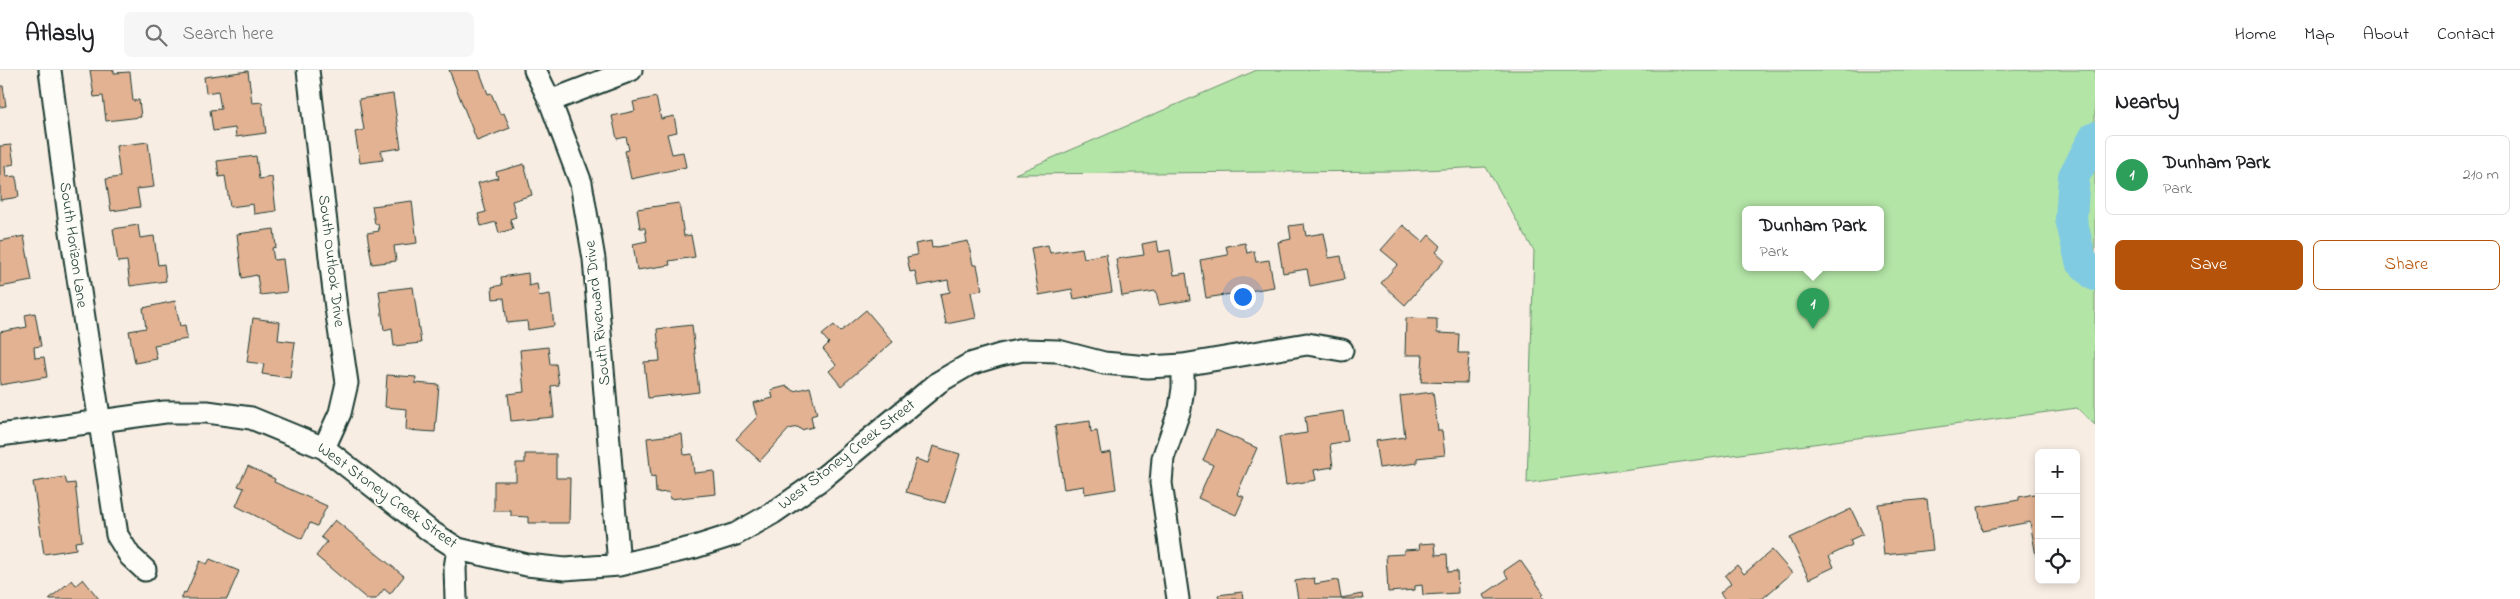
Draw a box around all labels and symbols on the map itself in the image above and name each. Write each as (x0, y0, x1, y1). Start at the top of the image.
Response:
street label: South Horizon Lane (52, 181, 94, 310)
street label: South Outlook Drive (311, 194, 351, 329)
street label: South Riverward Drive (578, 238, 618, 387)
your location (1230, 284, 1256, 310)
pin: 1 (1797, 288, 1829, 329)
street label: West Stoney Creek Street (773, 393, 921, 516)
street label: West Stoney Creek Street (312, 437, 463, 556)

